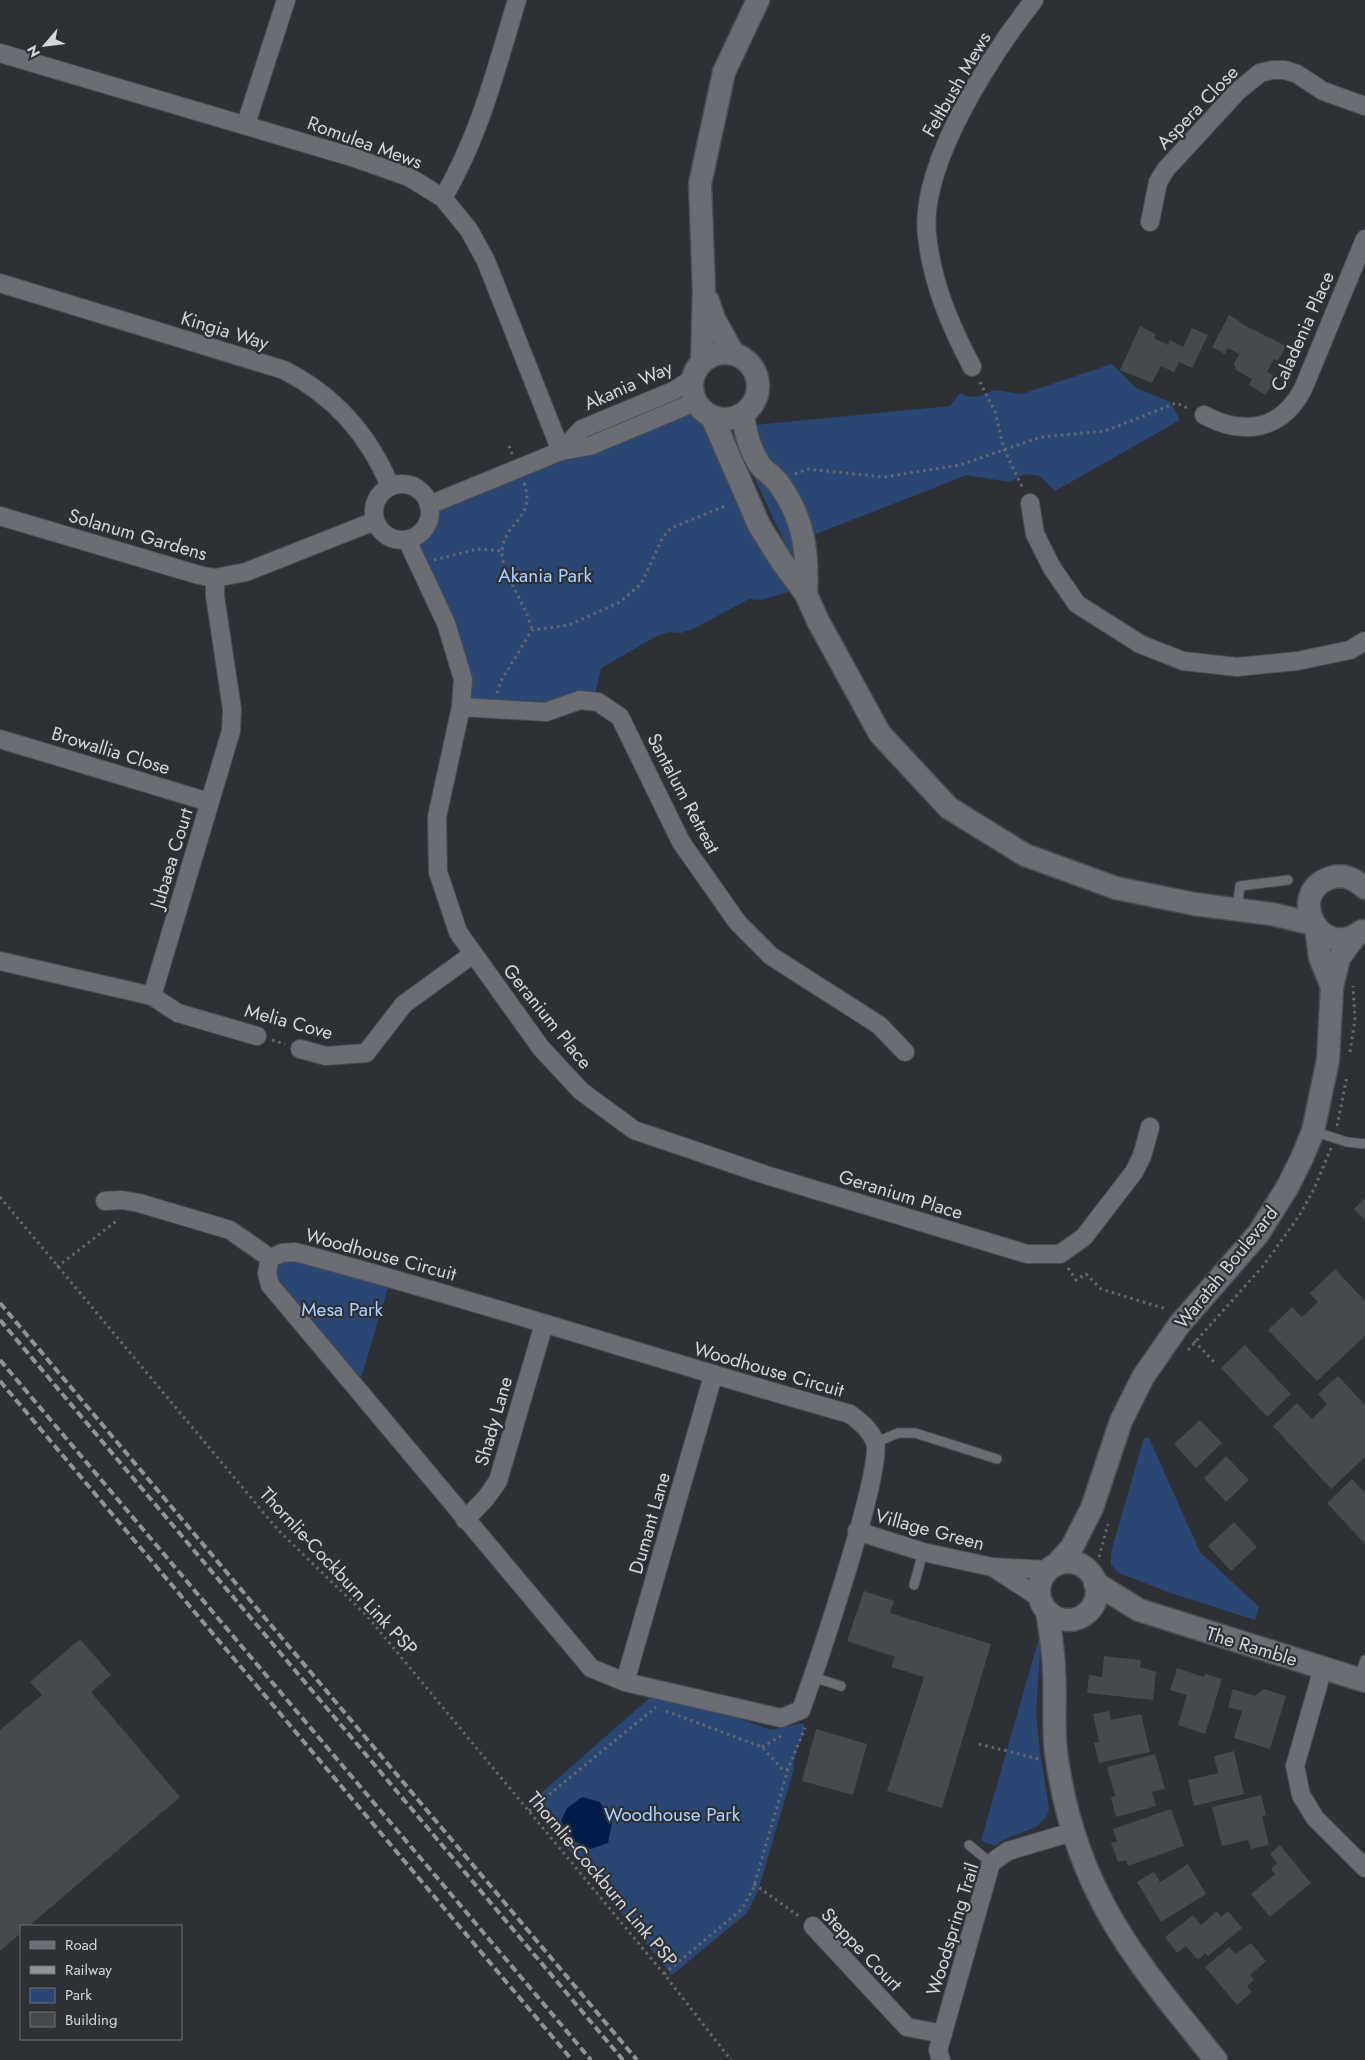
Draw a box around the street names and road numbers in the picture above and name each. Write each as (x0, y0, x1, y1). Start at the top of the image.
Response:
street label: Feltbush Mews (915, 26, 998, 142)
street label: Aspera Close (1150, 59, 1245, 155)
street label: Romulea Mews (304, 109, 426, 176)
street label: Caladenia Place (1264, 267, 1341, 396)
street label: Kingia Way (178, 304, 273, 357)
street label: Akania Way (580, 354, 677, 417)
street label: Solanum Gardens (65, 502, 211, 567)
street label: Browallia Close (48, 720, 174, 781)
street label: Santalum Retreat (640, 728, 727, 859)
street label: Jubaea Court (143, 804, 200, 914)
street label: Geranium Place (497, 958, 599, 1075)
street label: Melia Cove (242, 997, 336, 1046)
street label: Geranium Place (836, 1163, 966, 1226)
street label: Waratah Boulevard (1168, 1200, 1284, 1334)
street label: Woodhouse Circuit (302, 1221, 460, 1288)
street label: Woodhouse Circuit (691, 1335, 848, 1404)
street label: Shady Lane (468, 1373, 519, 1469)
street label: Dumant Lane (622, 1469, 677, 1577)
street label: Thornlie-Cockburn Link PSP (253, 1481, 424, 1661)
street label: Village Green (872, 1502, 988, 1557)
street label: The Ramble (1203, 1620, 1301, 1673)
street label: Thornlie-Cockburn Link PSP (521, 1786, 684, 1973)
street label: Woodspring Trail (919, 1859, 986, 1999)
street label: Steppe Court (815, 1902, 909, 1997)

